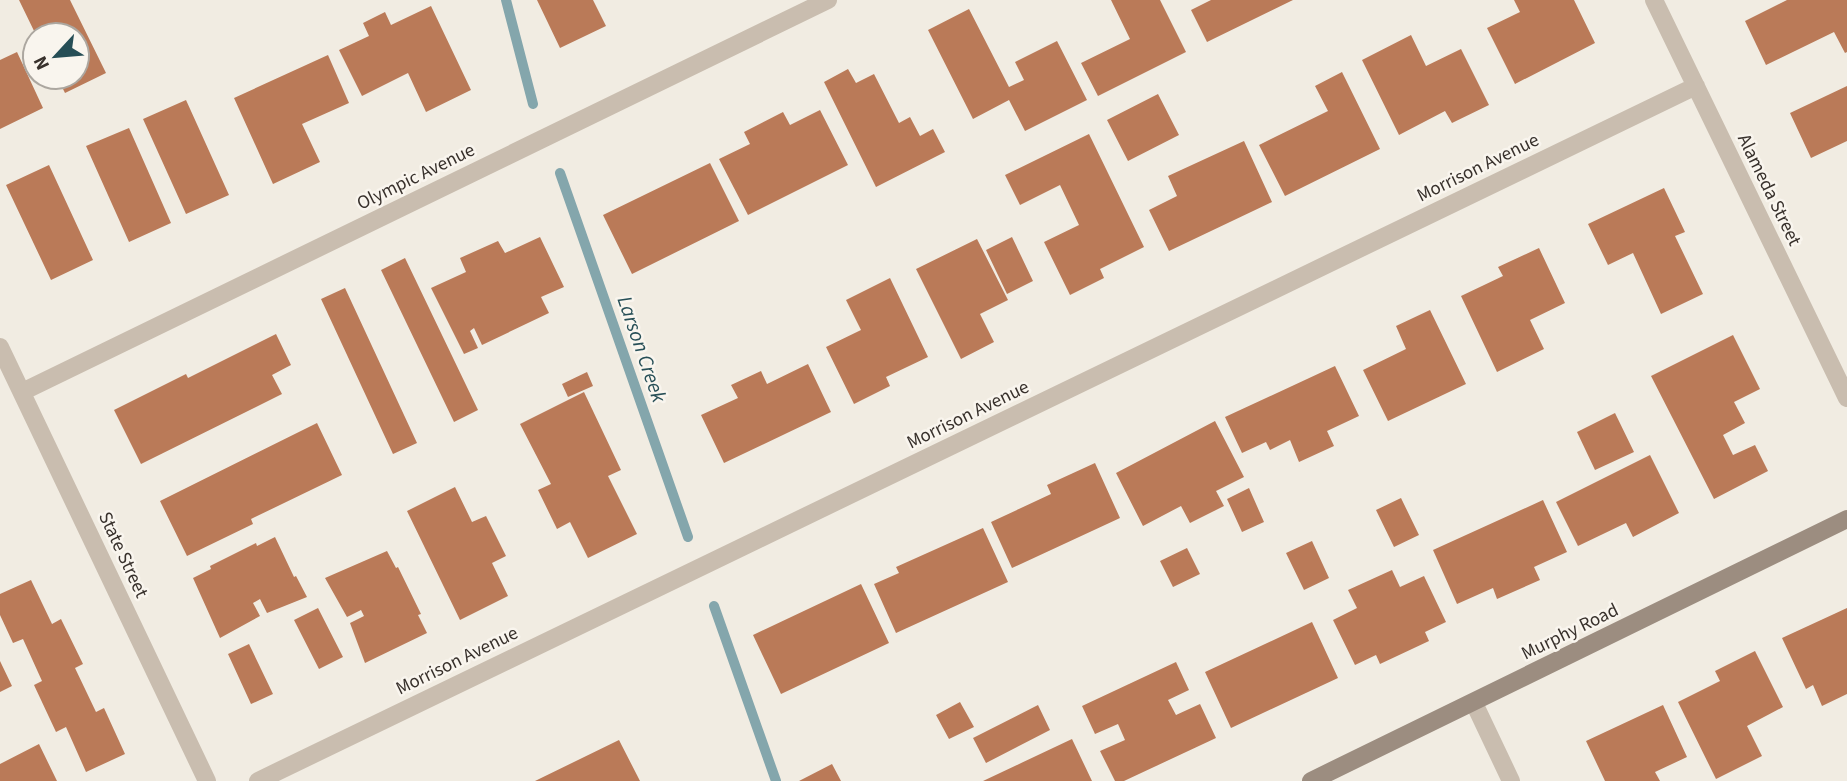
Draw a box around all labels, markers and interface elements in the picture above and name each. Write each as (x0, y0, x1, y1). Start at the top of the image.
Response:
north arrow (21, 21, 91, 91)
text: N (27, 51, 57, 74)
street label: Morrison Avenue (1412, 127, 1544, 209)
street label: Alameda Street (1730, 130, 1808, 251)
street label: Olympic Avenue (352, 137, 480, 217)
water label: Larson Creek (610, 292, 675, 407)
street label: Morrison Avenue (902, 374, 1034, 456)
street label: State Street (91, 508, 155, 603)
street label: Murphy Road (1517, 597, 1623, 667)
street label: Morrison Avenue (391, 620, 523, 702)

